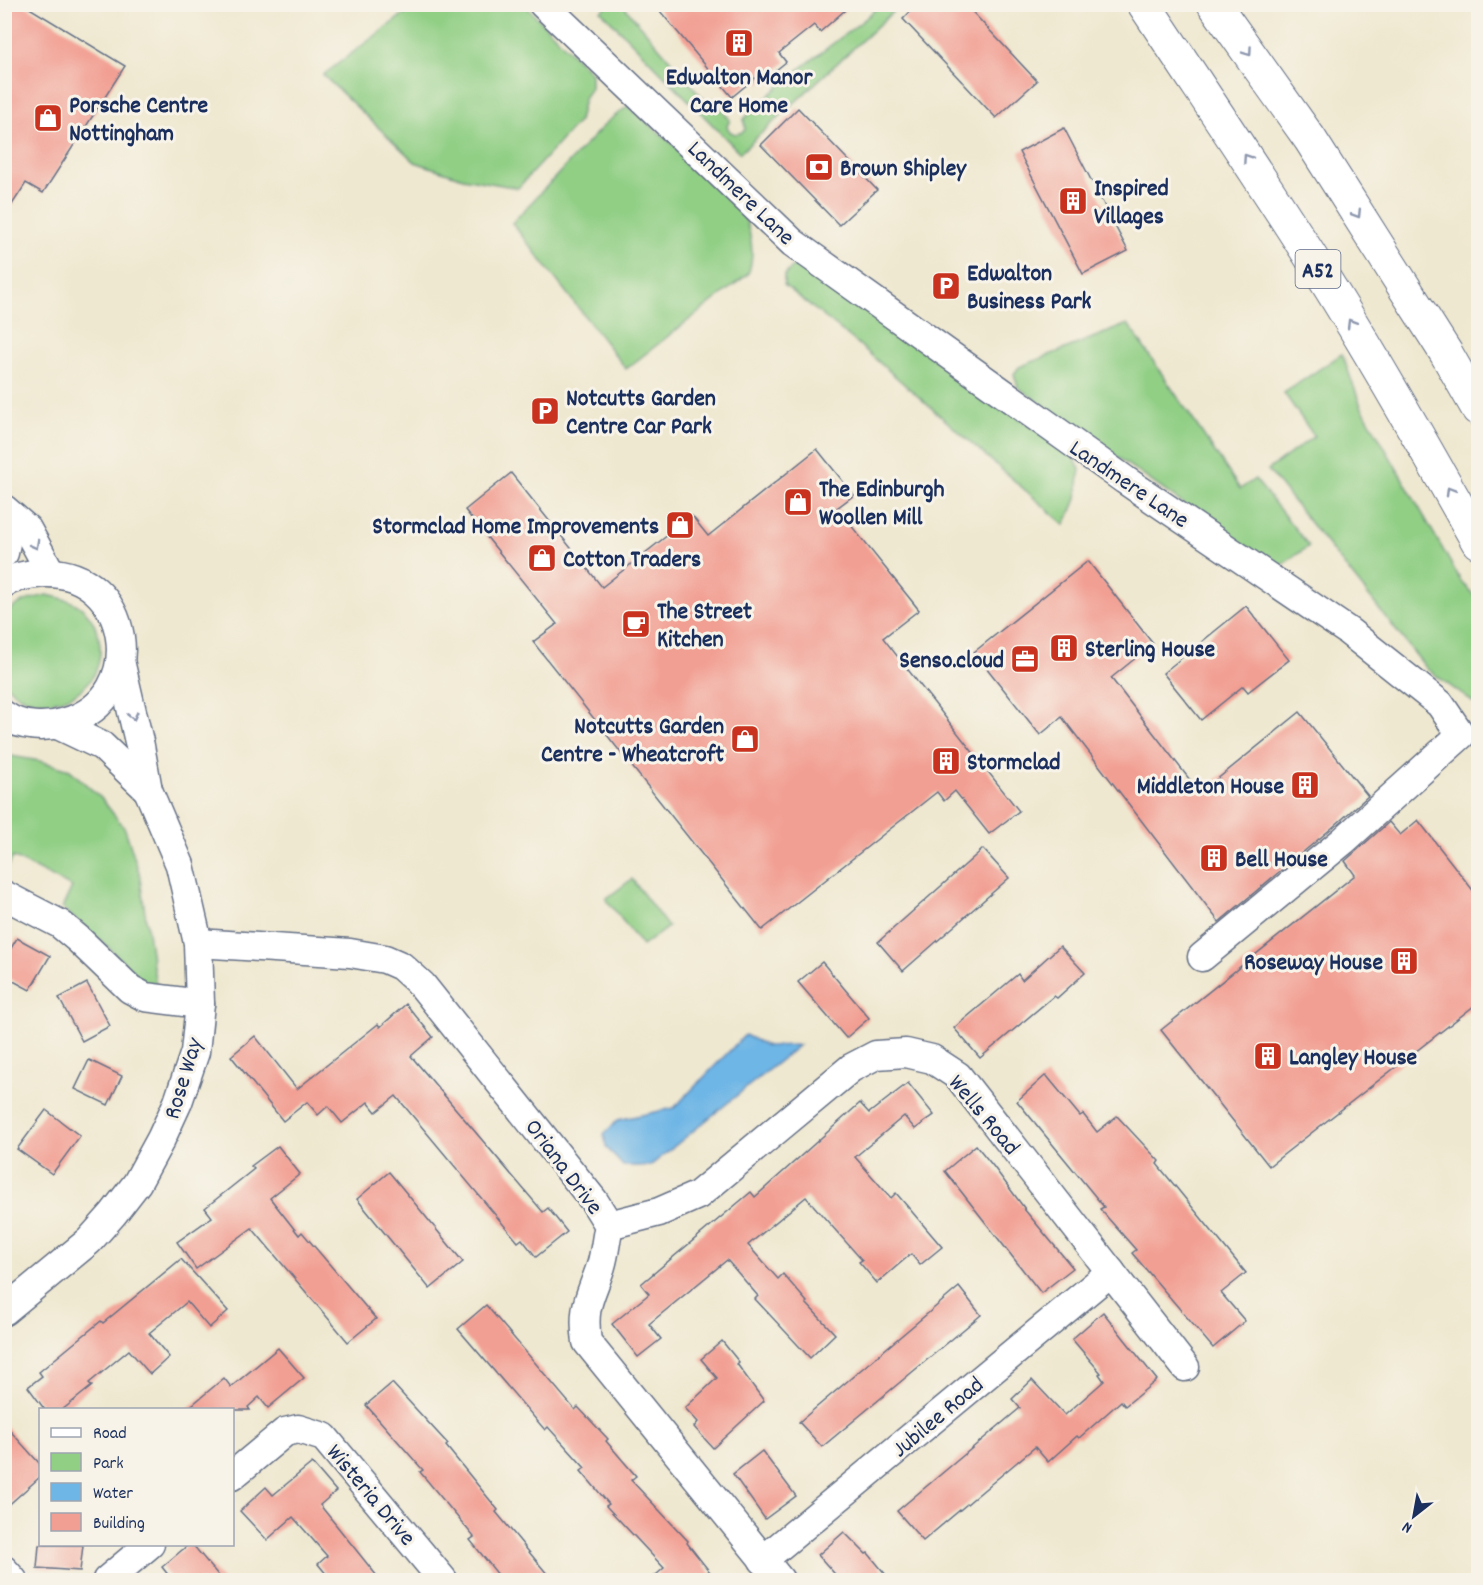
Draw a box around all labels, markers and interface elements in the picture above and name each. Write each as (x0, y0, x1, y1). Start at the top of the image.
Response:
building icon: Edwalton Manor Care Home (723, 27, 755, 59)
one-way arrow (1241, 46, 1252, 57)
place label: Edwalton Manor Care Home (666, 62, 813, 124)
place label: Porsche Centre Nottingham (69, 90, 209, 152)
shop icon: Porsche Centre Nottingham (32, 102, 64, 134)
street label: Landmere Lane (678, 134, 801, 254)
bank icon: Brown Shipley (803, 151, 835, 183)
place label: Brown Shipley (840, 153, 967, 187)
one-way arrow (1243, 154, 1254, 165)
place label: Inspired Villages (1094, 173, 1169, 235)
building icon: Inspired Villages (1057, 185, 1089, 217)
one-way arrow (1350, 207, 1361, 218)
road number: A52 (1296, 250, 1340, 288)
place label: Edwalton Business Park (967, 258, 1092, 320)
parking icon: Edwalton Business Park (930, 270, 962, 302)
one-way arrow (1347, 319, 1359, 329)
place label: Notcutts Garden Centre Car Park (566, 383, 716, 445)
parking icon: Notcutts Garden Centre Car Park (529, 395, 561, 427)
street label: Landmere Lane (1062, 433, 1195, 538)
place label: The Edinburgh Woollen Mill (819, 474, 944, 536)
shop icon: The Edinburgh Woollen Mill (782, 486, 814, 518)
one-way arrow (1445, 487, 1457, 497)
shop icon: Stormclad Home Improvements (664, 509, 696, 541)
place label: Stormclad Home Improvements (372, 511, 659, 545)
one-way arrow (28, 539, 40, 549)
shop icon: Cotton Traders (526, 542, 558, 574)
place label: Cotton Traders (563, 544, 701, 578)
place label: The Street Kitchen (657, 596, 752, 658)
cafe icon: The Street Kitchen (620, 608, 652, 640)
building icon: Sterling House (1048, 632, 1080, 664)
place label: Sterling House (1085, 634, 1216, 668)
office icon: Senso.cloud (1009, 643, 1041, 675)
place label: Senso.cloud (899, 645, 1004, 679)
one-way arrow (126, 711, 139, 721)
place label: Notcutts Garden Centre - Wheatcroft (541, 711, 724, 773)
shop icon: Notcutts Garden Centre - Wheatcroft (729, 723, 761, 755)
building icon: Stormclad (930, 745, 962, 777)
place label: Stormclad (967, 747, 1060, 781)
building icon: Middleton House (1289, 769, 1321, 801)
place label: Middleton House (1137, 771, 1284, 805)
building icon: Bell House (1198, 842, 1230, 874)
place label: Bell House (1235, 844, 1328, 878)
building icon: Roseway House (1388, 945, 1420, 977)
place label: Roseway House (1244, 947, 1383, 981)
street label: Rose Way (156, 1033, 214, 1124)
building icon: Langley House (1252, 1040, 1284, 1072)
place label: Langley House (1289, 1042, 1418, 1076)
street label: Wells Road (939, 1068, 1027, 1164)
street label: Oriana Drive (515, 1113, 610, 1223)
street label: Jubilee Road (885, 1370, 992, 1467)
legend (39, 1408, 234, 1546)
text: Road (93, 1422, 127, 1447)
street label: Wisteria Drive (317, 1438, 423, 1554)
text: Park (93, 1452, 124, 1477)
text: Water (93, 1482, 133, 1507)
north arrow (1384, 1486, 1444, 1546)
text: Building (93, 1512, 145, 1537)
text: N (1398, 1515, 1417, 1539)

